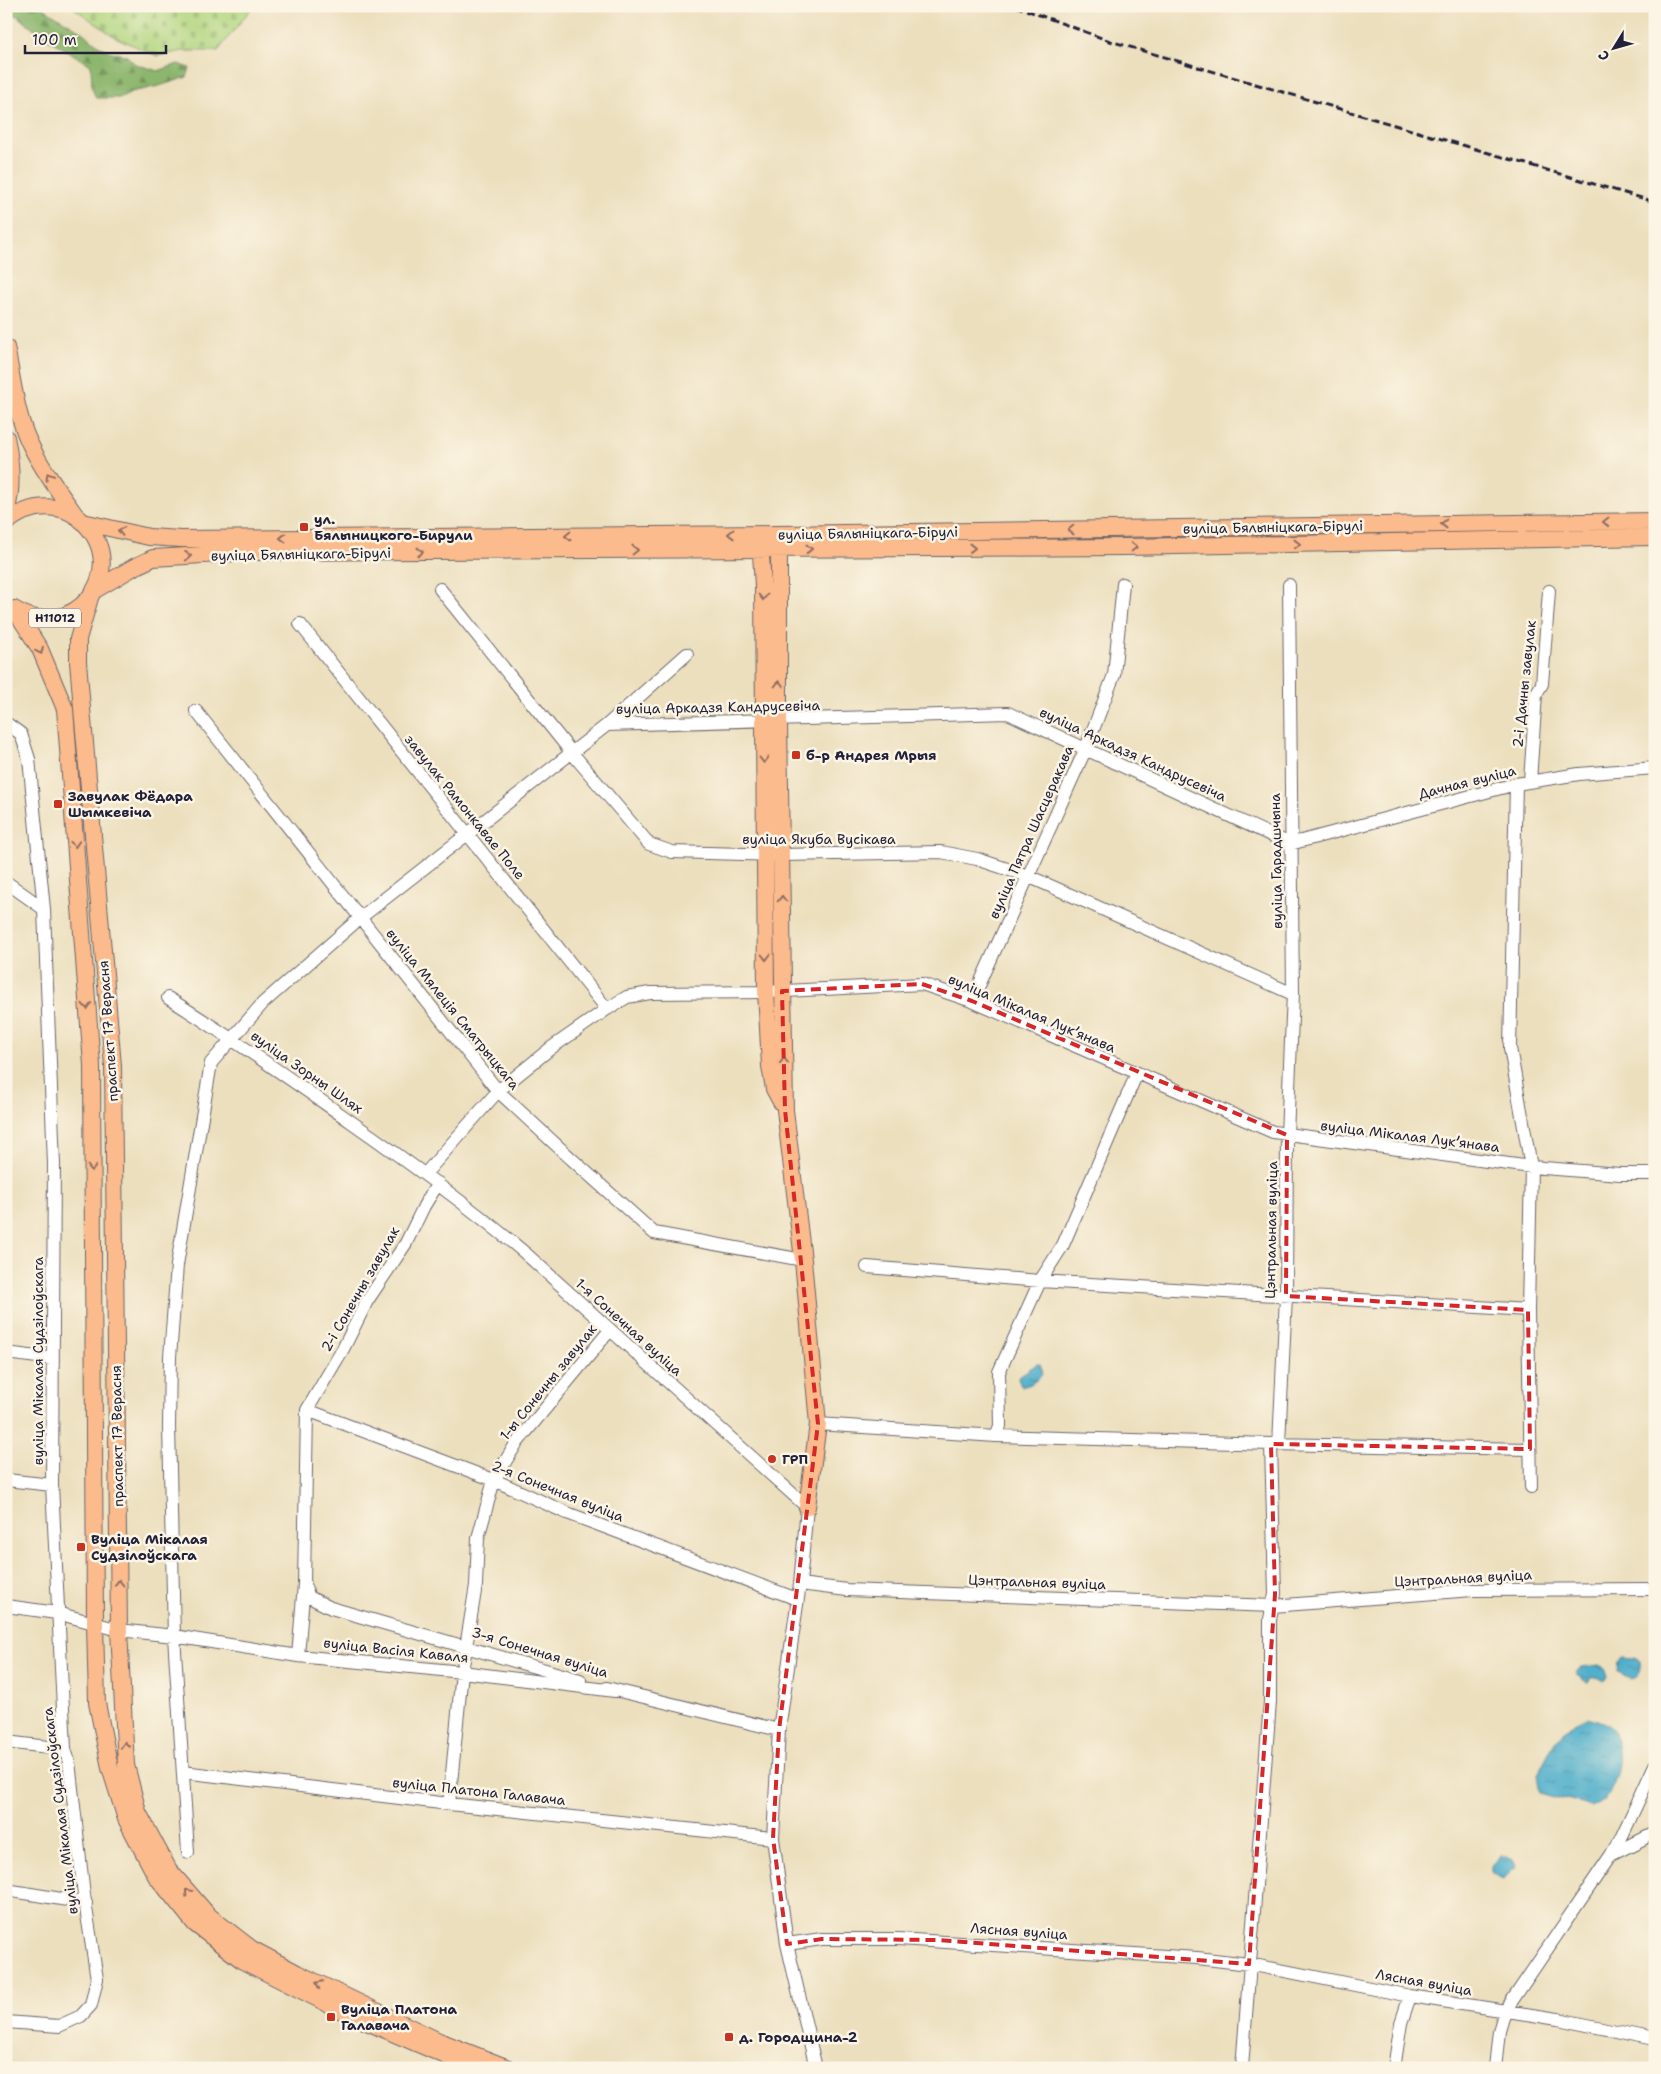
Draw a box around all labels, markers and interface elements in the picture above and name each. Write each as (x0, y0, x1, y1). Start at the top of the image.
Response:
scale bar (25, 22, 166, 54)
north arrow (1588, 22, 1638, 72)
text: 100 m (32, 30, 77, 50)
text: С (1594, 47, 1613, 65)
one-way arrow (45, 473, 55, 482)
place label: ул. Бялыницкого-Бирули (314, 510, 473, 544)
street label: вуліца Бялыніцкага-Бірулі (1183, 516, 1363, 538)
one-way arrow (1602, 516, 1610, 527)
one-way arrow (1439, 519, 1447, 529)
marker: ул. Бялыницкого-Бирули (298, 521, 310, 533)
street label: вуліца Бялыніцкага-Бірулі (778, 522, 958, 544)
one-way arrow (1067, 525, 1074, 535)
one-way arrow (117, 526, 126, 536)
one-way arrow (726, 529, 734, 539)
one-way arrow (564, 531, 572, 541)
one-way arrow (279, 533, 286, 543)
one-way arrow (1293, 538, 1301, 549)
one-way arrow (1131, 541, 1139, 552)
street label: вуліца Бялыніцкага-Бірулі (211, 543, 391, 565)
one-way arrow (968, 543, 976, 553)
one-way arrow (806, 544, 814, 554)
one-way arrow (632, 545, 639, 555)
one-way arrow (416, 547, 424, 557)
one-way arrow (184, 551, 192, 562)
one-way arrow (758, 594, 768, 602)
road number: Н11012 (29, 608, 81, 628)
street label: 2-і Дачны завулак (1508, 619, 1540, 749)
one-way arrow (34, 646, 44, 655)
one-way arrow (774, 680, 784, 688)
street label: вуліца Аркадзя Кандрусевіча (616, 696, 820, 718)
street label: вуліца Аркадзя Кандрусевіча (1037, 703, 1230, 805)
street label: завулак Рамонкавае Поле (401, 731, 529, 883)
street label: вуліца Пятра Шасцеракава (985, 742, 1078, 922)
place label: б-р Андрея Мрыя (806, 746, 936, 764)
marker: б-р Андрея Мрыя (790, 749, 802, 761)
one-way arrow (759, 756, 769, 764)
street label: Дачная вуліца (1416, 761, 1518, 803)
place label: Завулак Фёдара Шымкевіча (68, 787, 193, 821)
street label: вуліца Гарадшчына (1266, 793, 1286, 929)
marker: Завулак Фёдара Шымкевіча (52, 798, 64, 810)
street label: вуліца Якуба Вусікава (742, 830, 896, 848)
one-way arrow (69, 840, 80, 848)
one-way arrow (777, 895, 787, 902)
street label: вуліца Мялеція Сматрыцкага (382, 925, 524, 1093)
one-way arrow (761, 954, 771, 962)
street label: праспект 17 Верасня (94, 960, 122, 1102)
street label: вуліца Мікалая Лукʼянава (946, 970, 1119, 1057)
one-way arrow (82, 1002, 93, 1010)
street label: вуліца Зорны Шлях (247, 1026, 367, 1118)
one-way arrow (778, 1057, 789, 1065)
street label: вуліца Мікалая Лукʼянава (1319, 1116, 1501, 1156)
street label: Цэнтральная вуліца (1261, 1161, 1281, 1299)
one-way arrow (87, 1164, 98, 1172)
street label: 2-і Сонечны завулак (317, 1223, 403, 1355)
street label: вуліца Мікалая Судзілоўскага (29, 1257, 47, 1465)
street label: 1-я Сонечная вуліца (572, 1274, 686, 1380)
street label: 1-ы Сонечны завулак (496, 1320, 601, 1444)
street label: праспект 17 Верасня (107, 1365, 127, 1507)
place label: ГРП (782, 1450, 808, 1468)
marker: ГРП (766, 1453, 778, 1465)
street label: 2-я Сонечная вуліца (489, 1456, 627, 1526)
place label: Вуліца Мікалая Судзілоўскага (91, 1530, 208, 1564)
marker: Вуліца Мікалая Судзілоўскага (75, 1541, 87, 1553)
street label: Цэнтральная вуліца (1394, 1565, 1533, 1591)
street label: Цэнтральная вуліца (968, 1571, 1107, 1593)
one-way arrow (114, 1579, 124, 1586)
street label: 3-я Сонечная вуліца (470, 1623, 611, 1681)
street label: вуліца Васіля Каваля (323, 1633, 469, 1667)
street label: вуліца Мікалая Судзілоўскага (38, 1706, 82, 1915)
one-way arrow (120, 1741, 130, 1749)
street label: вуліца Платона Галавача (392, 1773, 567, 1809)
one-way arrow (185, 1888, 194, 1897)
street label: Лясная вуліца (970, 1919, 1069, 1943)
street label: Лясная вуліца (1374, 1965, 1474, 1999)
one-way arrow (316, 1980, 325, 1990)
place label: Вуліца Платона Галавача (341, 2000, 458, 2034)
marker: Вуліца Платона Галавача (325, 2011, 337, 2023)
place label: д. Городщина-2 (739, 2028, 858, 2046)
marker: д. Городщина-2 (723, 2031, 735, 2043)

